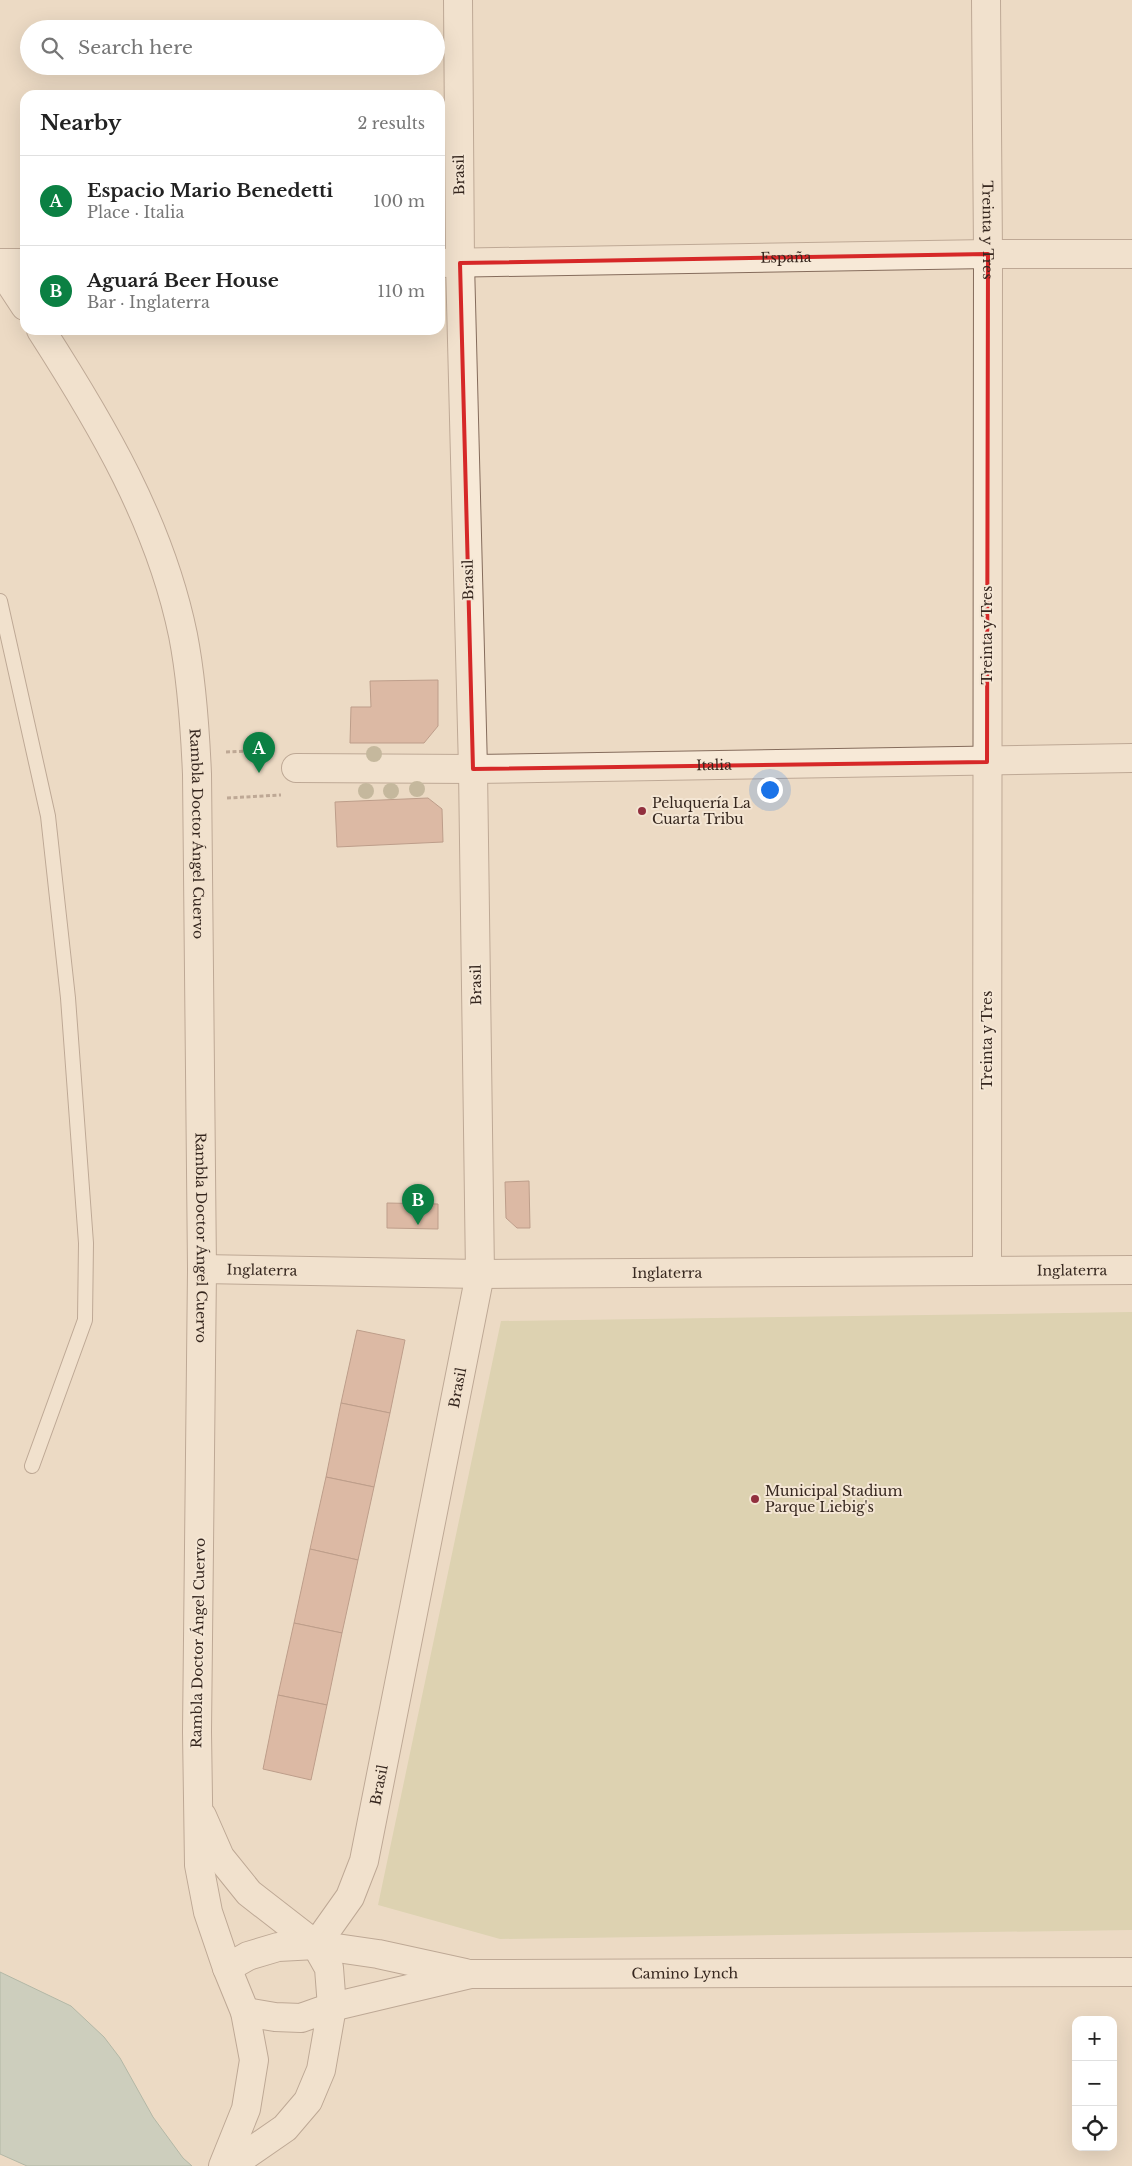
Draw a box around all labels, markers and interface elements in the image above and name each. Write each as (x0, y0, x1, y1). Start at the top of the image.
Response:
search box (20, 20, 445, 75)
icon: search (38, 34, 66, 62)
text: Search here (78, 36, 193, 59)
text: Nearby (40, 110, 121, 136)
text: 2 results (357, 113, 425, 133)
street label: Brasil (450, 154, 468, 196)
text: Espacio Mario Benedetti (87, 179, 333, 202)
street label: Treinta y Tres (978, 180, 997, 280)
text: A (50, 191, 62, 211)
text: 100 m (373, 191, 425, 211)
text: Place · Italia (87, 202, 184, 222)
street label: España (760, 248, 812, 267)
text: Aguará Beer House (87, 269, 279, 292)
text: B (50, 281, 62, 301)
text: 110 m (378, 281, 425, 301)
text: Bar · Inglaterra (87, 292, 210, 312)
street label: Brasil (459, 559, 477, 601)
street label: Treinta y Tres (978, 586, 996, 684)
street label: Rambla Doctor Ángel Cuervo (186, 728, 208, 939)
pin: A (243, 732, 275, 773)
street label: Italia (696, 756, 732, 774)
your location (757, 777, 783, 803)
place label: Peluquería La Cuarta Tribu (652, 794, 751, 828)
marker: Peluquería La Cuarta Tribu (636, 805, 648, 817)
street label: Brasil (467, 964, 485, 1006)
street label: Treinta y Tres (978, 991, 996, 1089)
street label: Rambla Doctor Ángel Cuervo (192, 1132, 211, 1343)
pin: B (402, 1184, 434, 1225)
street label: Inglaterra (227, 1260, 298, 1280)
street label: Inglaterra (1037, 1261, 1108, 1280)
street label: Inglaterra (632, 1264, 703, 1282)
street label: Brasil (445, 1365, 470, 1409)
place label: Municipal Stadium Parque Liebig's (765, 1482, 903, 1516)
marker: Municipal Stadium Parque Liebig's (749, 1493, 761, 1505)
street label: Rambla Doctor Ángel Cuervo (187, 1538, 209, 1748)
street label: Brasil (366, 1763, 392, 1807)
street label: Camino Lynch (632, 1964, 738, 1983)
map controls (1072, 2016, 1117, 2151)
button: + (1072, 2016, 1117, 2061)
button: − (1072, 2061, 1117, 2106)
button: locate (1072, 2106, 1117, 2151)

